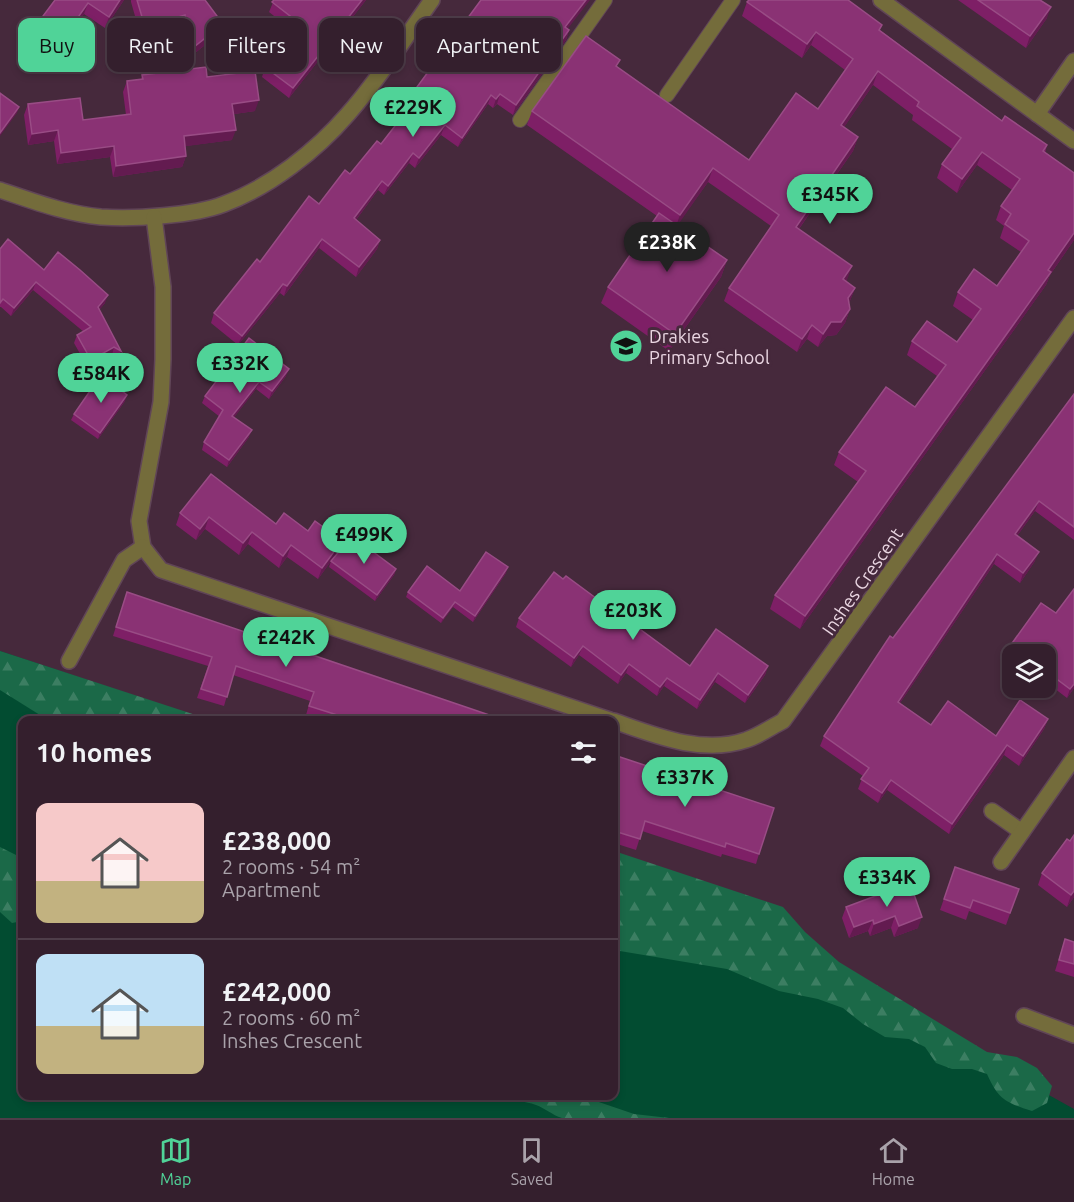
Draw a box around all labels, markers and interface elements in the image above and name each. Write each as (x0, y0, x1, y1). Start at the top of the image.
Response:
chip: Buy (18, 18, 95, 72)
chip: Rent (107, 18, 194, 72)
chip: Filters (206, 18, 307, 72)
chip: New (319, 18, 404, 72)
chip: Apartment (416, 18, 561, 72)
pin: £229K (371, 87, 455, 138)
text: £229K (384, 95, 442, 118)
pin: £345K (788, 174, 872, 225)
text: £345K (801, 182, 859, 205)
pin: £238K (625, 222, 709, 273)
text: £238K (638, 230, 696, 253)
place label: Drakies Primary School (649, 326, 770, 367)
school or university icon: Drakies Primary School (608, 328, 644, 364)
pin: £332K (198, 343, 282, 394)
text: £332K (211, 351, 269, 374)
pin: £584K (59, 353, 143, 404)
text: £584K (72, 361, 130, 384)
pin: £499K (322, 514, 406, 565)
text: £499K (335, 522, 393, 545)
street label: Inshes Crescent (818, 524, 906, 638)
pin: £203K (591, 590, 675, 641)
text: £203K (604, 598, 662, 621)
pin: £242K (244, 617, 328, 668)
text: £242K (257, 625, 315, 648)
map controls (1002, 644, 1056, 698)
button: layers (1002, 644, 1056, 698)
icon: filters (567, 736, 600, 769)
text: 10 homes (36, 738, 152, 767)
pin: £337K (643, 757, 727, 808)
text: £337K (656, 765, 714, 788)
text: £238,000 (222, 826, 331, 855)
icon: home (84, 827, 156, 899)
text: 2 rooms · 54 m² (222, 855, 360, 878)
pin: £334K (845, 857, 929, 908)
text: £334K (858, 865, 916, 888)
text: Apartment (222, 878, 320, 901)
text: £242,000 (222, 977, 331, 1006)
icon: home (84, 978, 156, 1050)
text: 2 rooms · 60 m² (222, 1006, 360, 1029)
text: Inshes Crescent (222, 1029, 362, 1052)
tab: Map (159, 1134, 192, 1188)
tab: Saved (511, 1134, 553, 1188)
tab: Home (872, 1134, 915, 1188)

